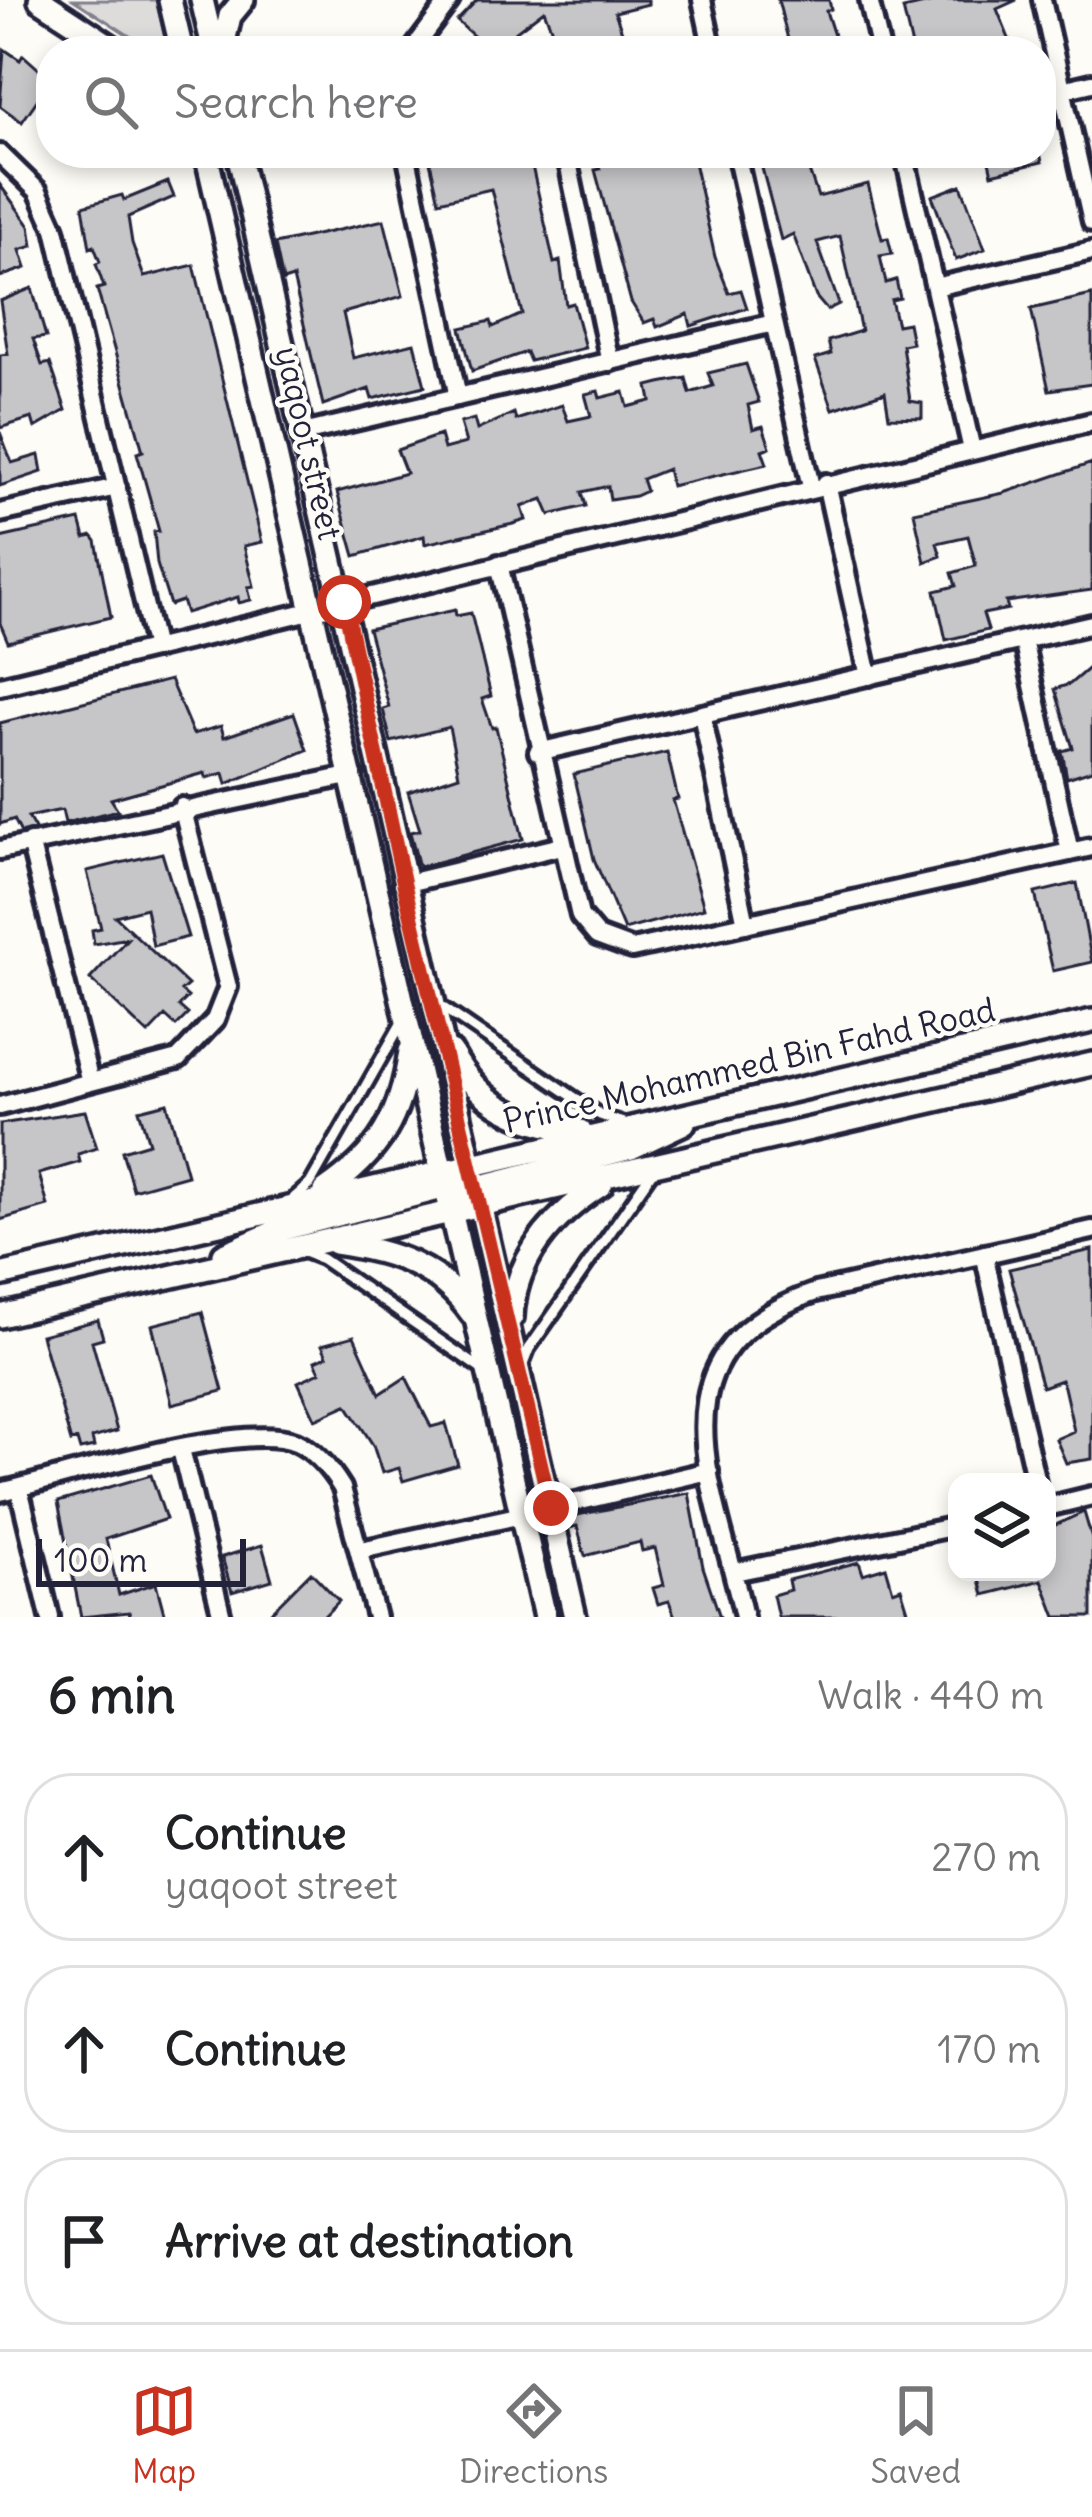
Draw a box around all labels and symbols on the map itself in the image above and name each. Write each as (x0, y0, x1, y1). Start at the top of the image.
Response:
street label: yaqoot street (266, 342, 352, 544)
route start (317, 575, 371, 629)
street label: Prince Mohammed Bin Fahd Road (499, 988, 999, 1142)
route end (524, 1481, 578, 1535)
scale bar (36, 1533, 246, 1586)

